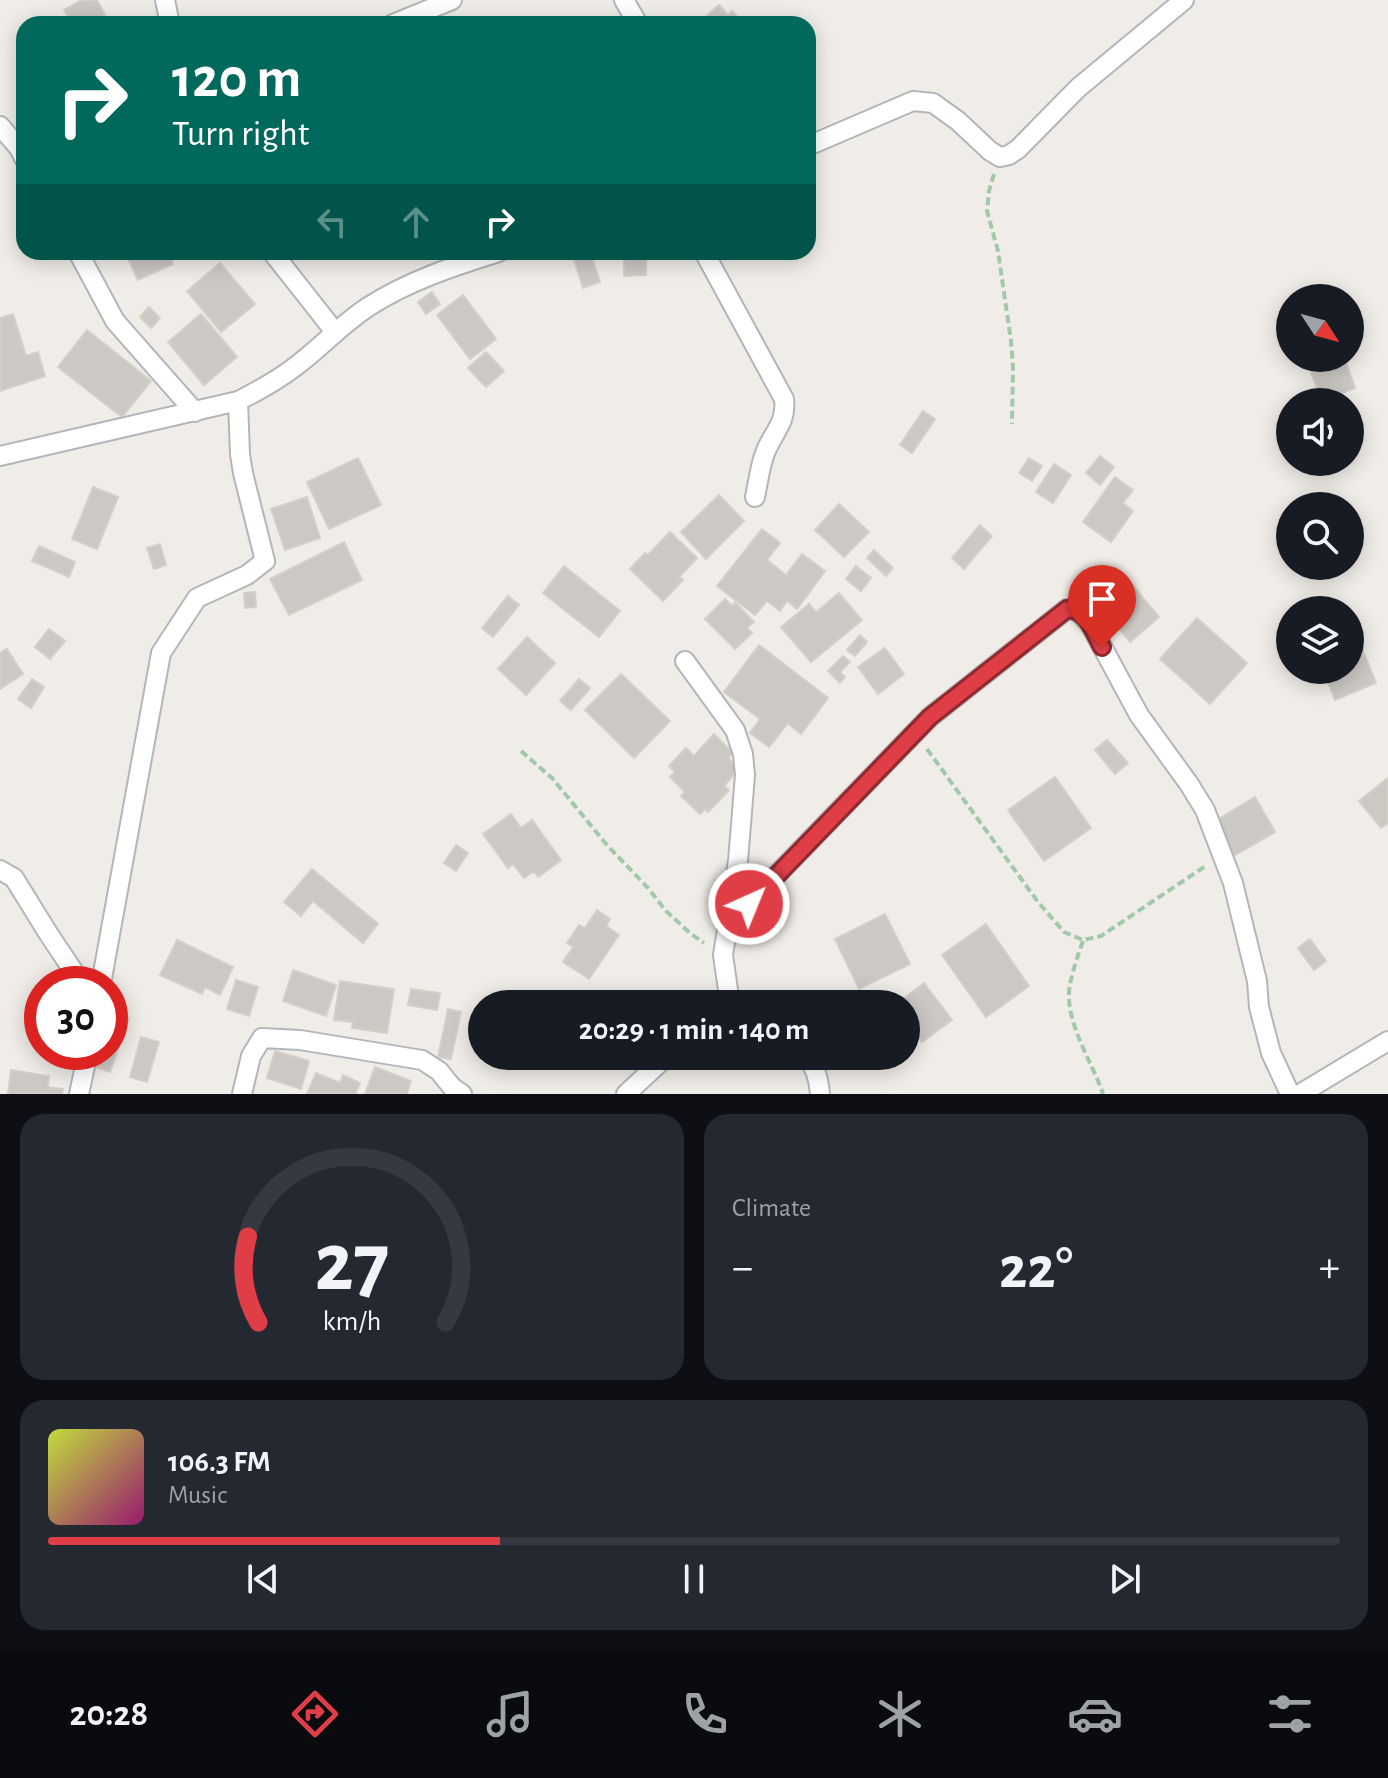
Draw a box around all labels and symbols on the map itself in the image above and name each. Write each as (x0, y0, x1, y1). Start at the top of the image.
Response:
north arrow (1276, 284, 1364, 372)
pin (1068, 565, 1136, 647)
position arrow (707, 862, 791, 946)
speed limit sign: 30 (24, 966, 128, 1070)

